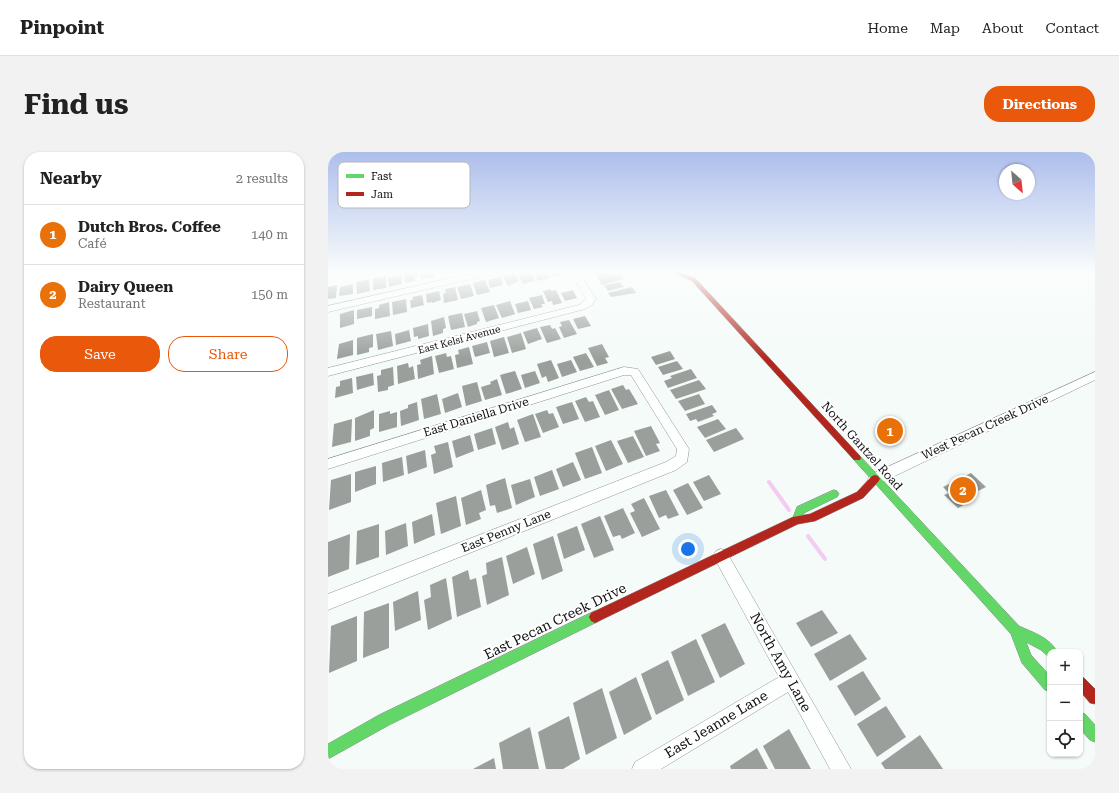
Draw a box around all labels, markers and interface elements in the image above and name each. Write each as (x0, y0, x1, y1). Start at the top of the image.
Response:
text: Pinpoint (20, 16, 104, 39)
text: Home (867, 20, 908, 36)
text: Map (930, 20, 960, 36)
text: About (982, 20, 1024, 36)
text: Contact (1046, 20, 1099, 36)
button: Directions (984, 86, 1095, 122)
text: Find us (24, 88, 128, 121)
legend (338, 162, 470, 208)
north arrow (999, 164, 1035, 200)
text: Nearby (40, 168, 102, 188)
text: Fast (371, 170, 392, 183)
text: 2 results (236, 171, 288, 186)
text: Jam (371, 188, 393, 201)
text: Dutch Bros. Coffee (78, 218, 221, 236)
text: 1 (49, 227, 57, 242)
text: 140 m (251, 227, 288, 242)
text: Café (78, 236, 107, 251)
text: Dairy Queen (78, 278, 173, 296)
text: 2 (49, 287, 57, 302)
text: 150 m (251, 287, 288, 302)
text: Restaurant (78, 296, 146, 311)
street label: East Kelsi Avenue (417, 323, 502, 356)
button: Save (40, 336, 160, 372)
button: Share (168, 336, 288, 372)
street label: West Pecan Creek Drive (919, 391, 1051, 463)
street label: East Daniella Drive (422, 394, 531, 440)
street label: North Gantzel Road (819, 399, 906, 493)
pin: 1 (877, 416, 903, 446)
pin: 2 (950, 475, 976, 505)
street label: East Penny Lane (459, 506, 553, 555)
your location (678, 539, 698, 559)
street label: East Pecan Creek Drive (481, 579, 629, 662)
street label: North Amy Lane (747, 610, 815, 715)
map controls (1047, 649, 1083, 757)
button: + (1047, 649, 1083, 685)
button: − (1047, 685, 1083, 721)
street label: East Jeanne Lane (662, 687, 771, 761)
button: locate (1047, 721, 1083, 757)

